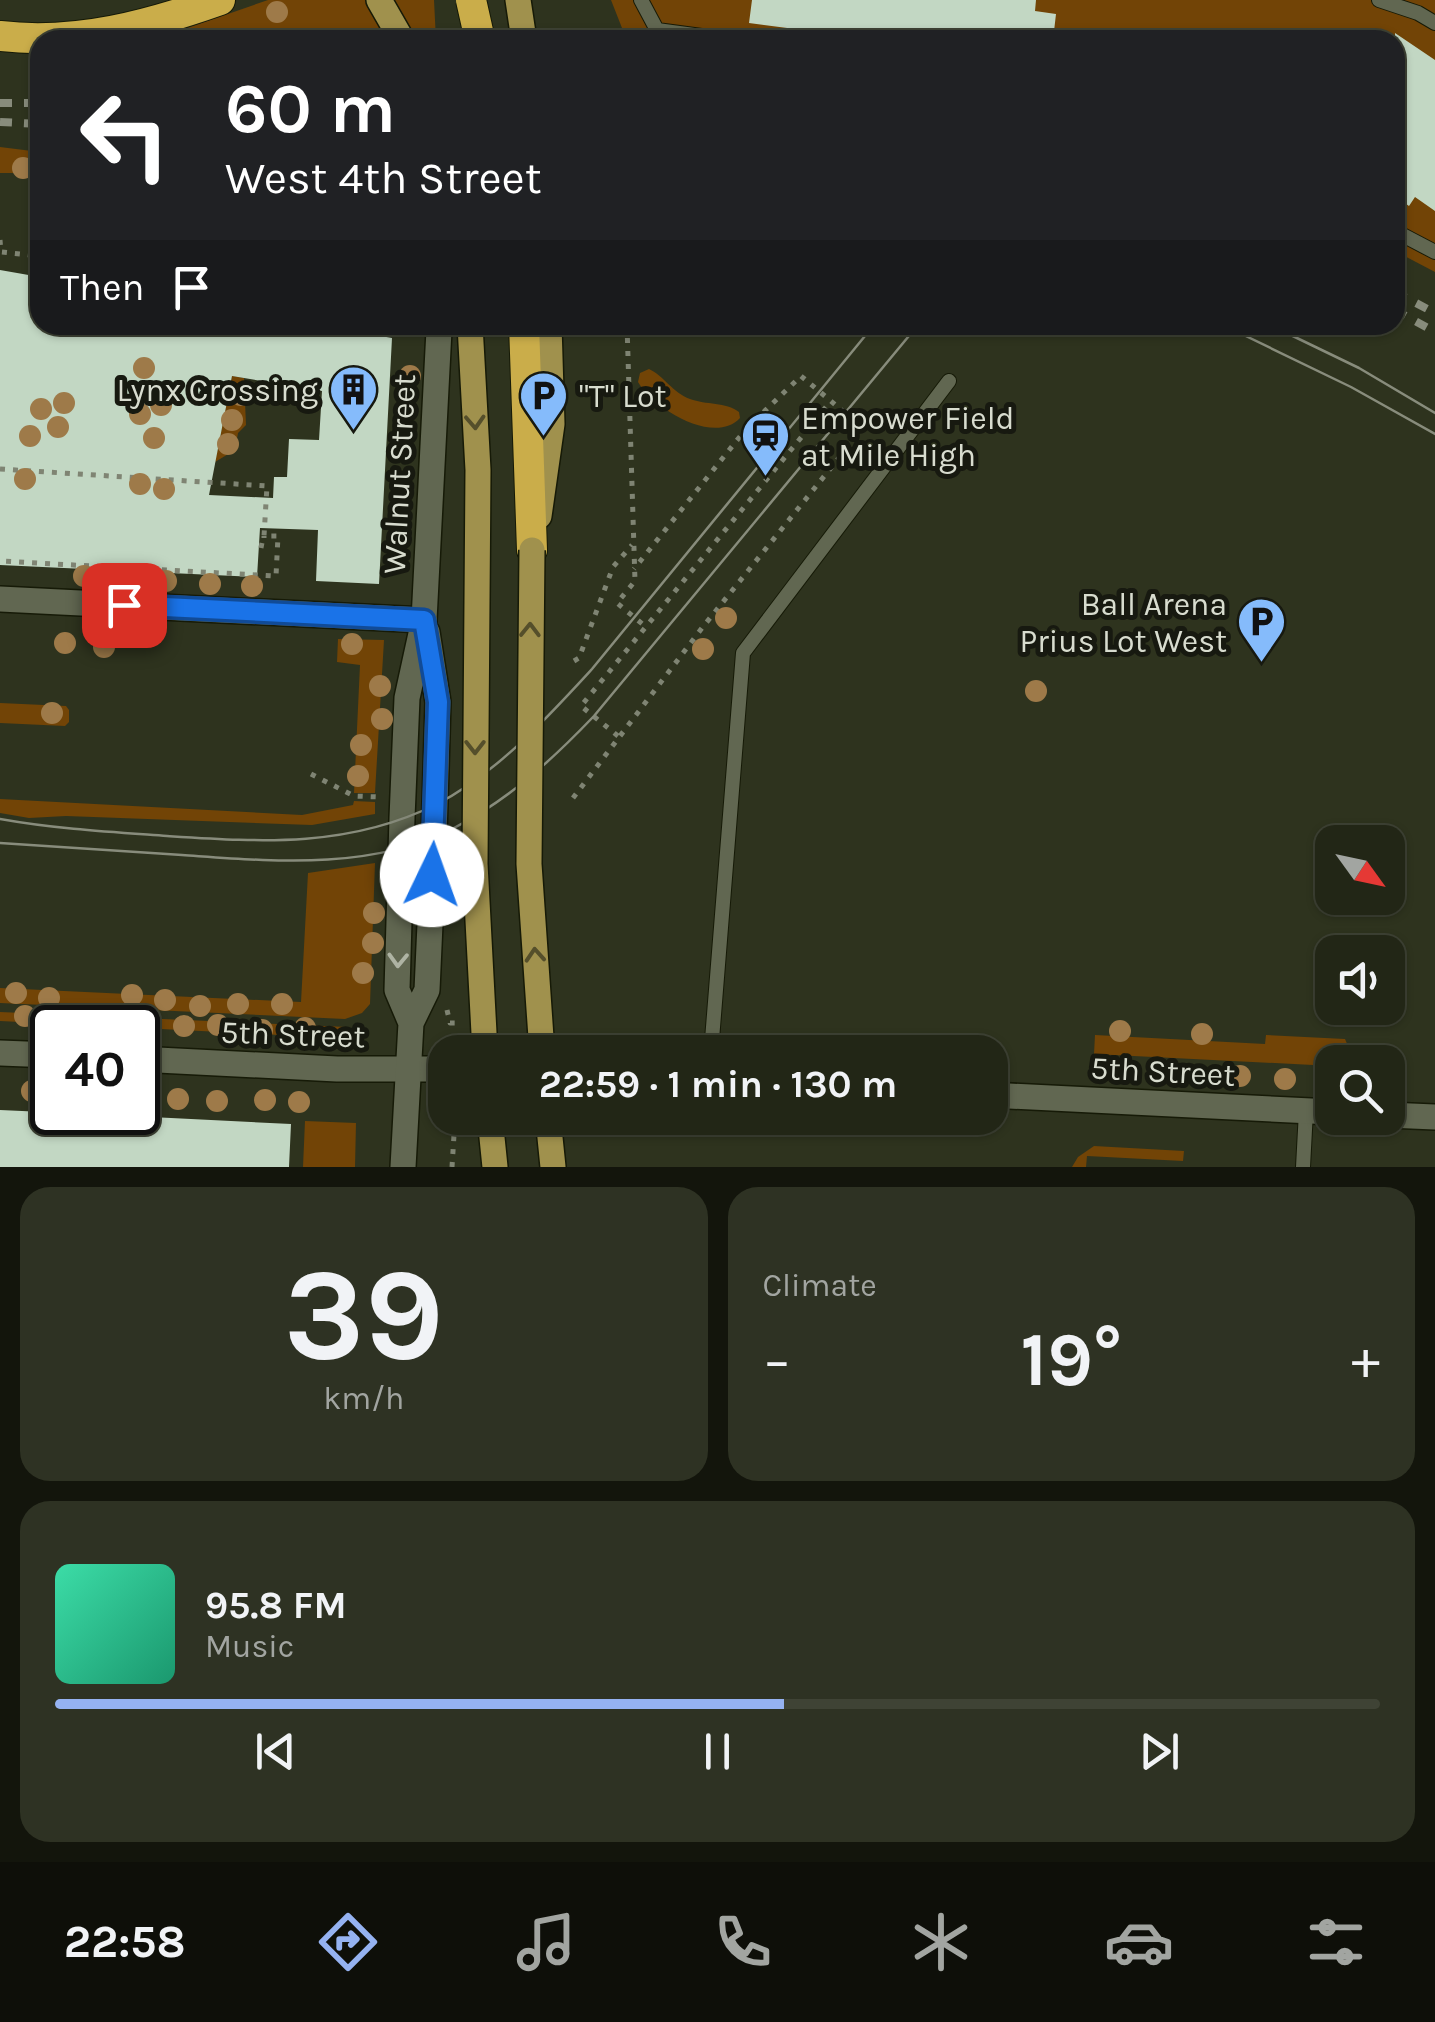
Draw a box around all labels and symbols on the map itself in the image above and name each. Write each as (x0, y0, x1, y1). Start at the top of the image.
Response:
building icon: Lynx Crossing (327, 364, 379, 432)
parking icon: "T" Lot (518, 370, 570, 438)
place label: Lynx Crossing (117, 372, 318, 409)
street label: Walnut Street (376, 373, 423, 575)
place label: "T" Lot (579, 378, 667, 415)
place label: Empower Field at Mile High (801, 400, 1015, 474)
station icon: Empower Field at Mile High (740, 410, 792, 478)
one-way arrow (464, 415, 485, 431)
pin (82, 563, 167, 648)
place label: Ball Arena Prius Lot West (1019, 586, 1227, 660)
parking icon: Ball Arena Prius Lot West (1236, 596, 1288, 664)
one-way arrow (520, 622, 541, 638)
one-way arrow (464, 740, 486, 756)
position arrow (380, 823, 484, 927)
north arrow (1315, 825, 1405, 915)
one-way arrow (524, 947, 546, 963)
one-way arrow (387, 953, 408, 969)
speed limit sign: 40 (30, 1005, 160, 1135)
street label: 5th Street (220, 1013, 366, 1056)
street label: 5th Street (1090, 1049, 1236, 1094)

